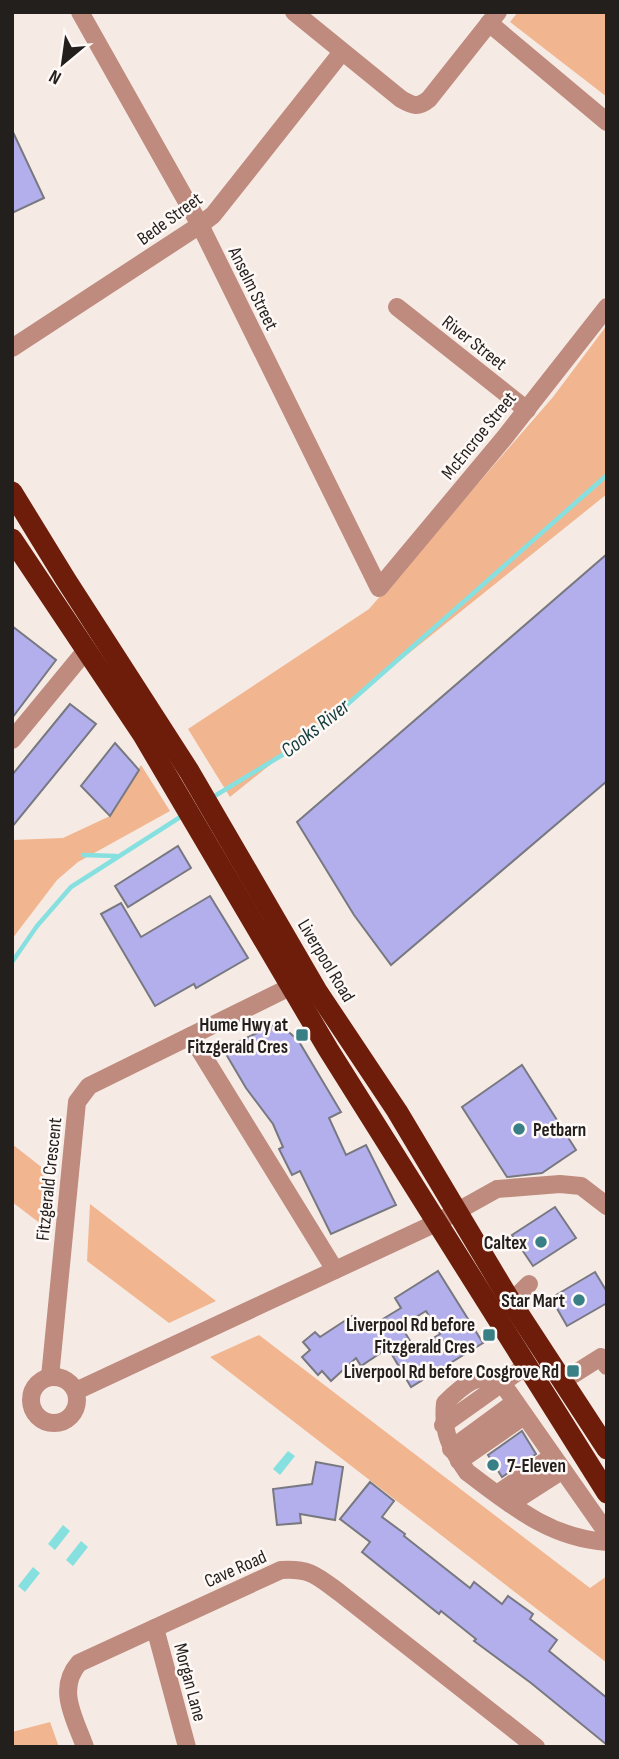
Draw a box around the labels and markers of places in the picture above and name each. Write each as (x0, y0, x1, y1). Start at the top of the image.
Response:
place label: Hume Hwy at Fitzgerald Cres (187, 1014, 288, 1059)
marker: Hume Hwy at Fitzgerald Cres (294, 1027, 310, 1043)
place label: Petbarn (533, 1119, 586, 1142)
marker: Petbarn (511, 1121, 527, 1137)
place label: Caltex (484, 1232, 527, 1255)
marker: Caltex (533, 1234, 549, 1250)
place label: Star Mart (501, 1290, 565, 1313)
marker: Star Mart (571, 1292, 587, 1308)
place label: Liverpool Rd before Fitzgerald Cres (346, 1314, 475, 1359)
marker: Liverpool Rd before Fitzgerald Cres (481, 1327, 497, 1343)
place label: Liverpool Rd before Cosgrove Rd (344, 1361, 559, 1384)
marker: Liverpool Rd before Cosgrove Rd (565, 1363, 581, 1379)
place label: 7-Eleven (507, 1455, 566, 1478)
marker: 7-Eleven (485, 1457, 501, 1473)

